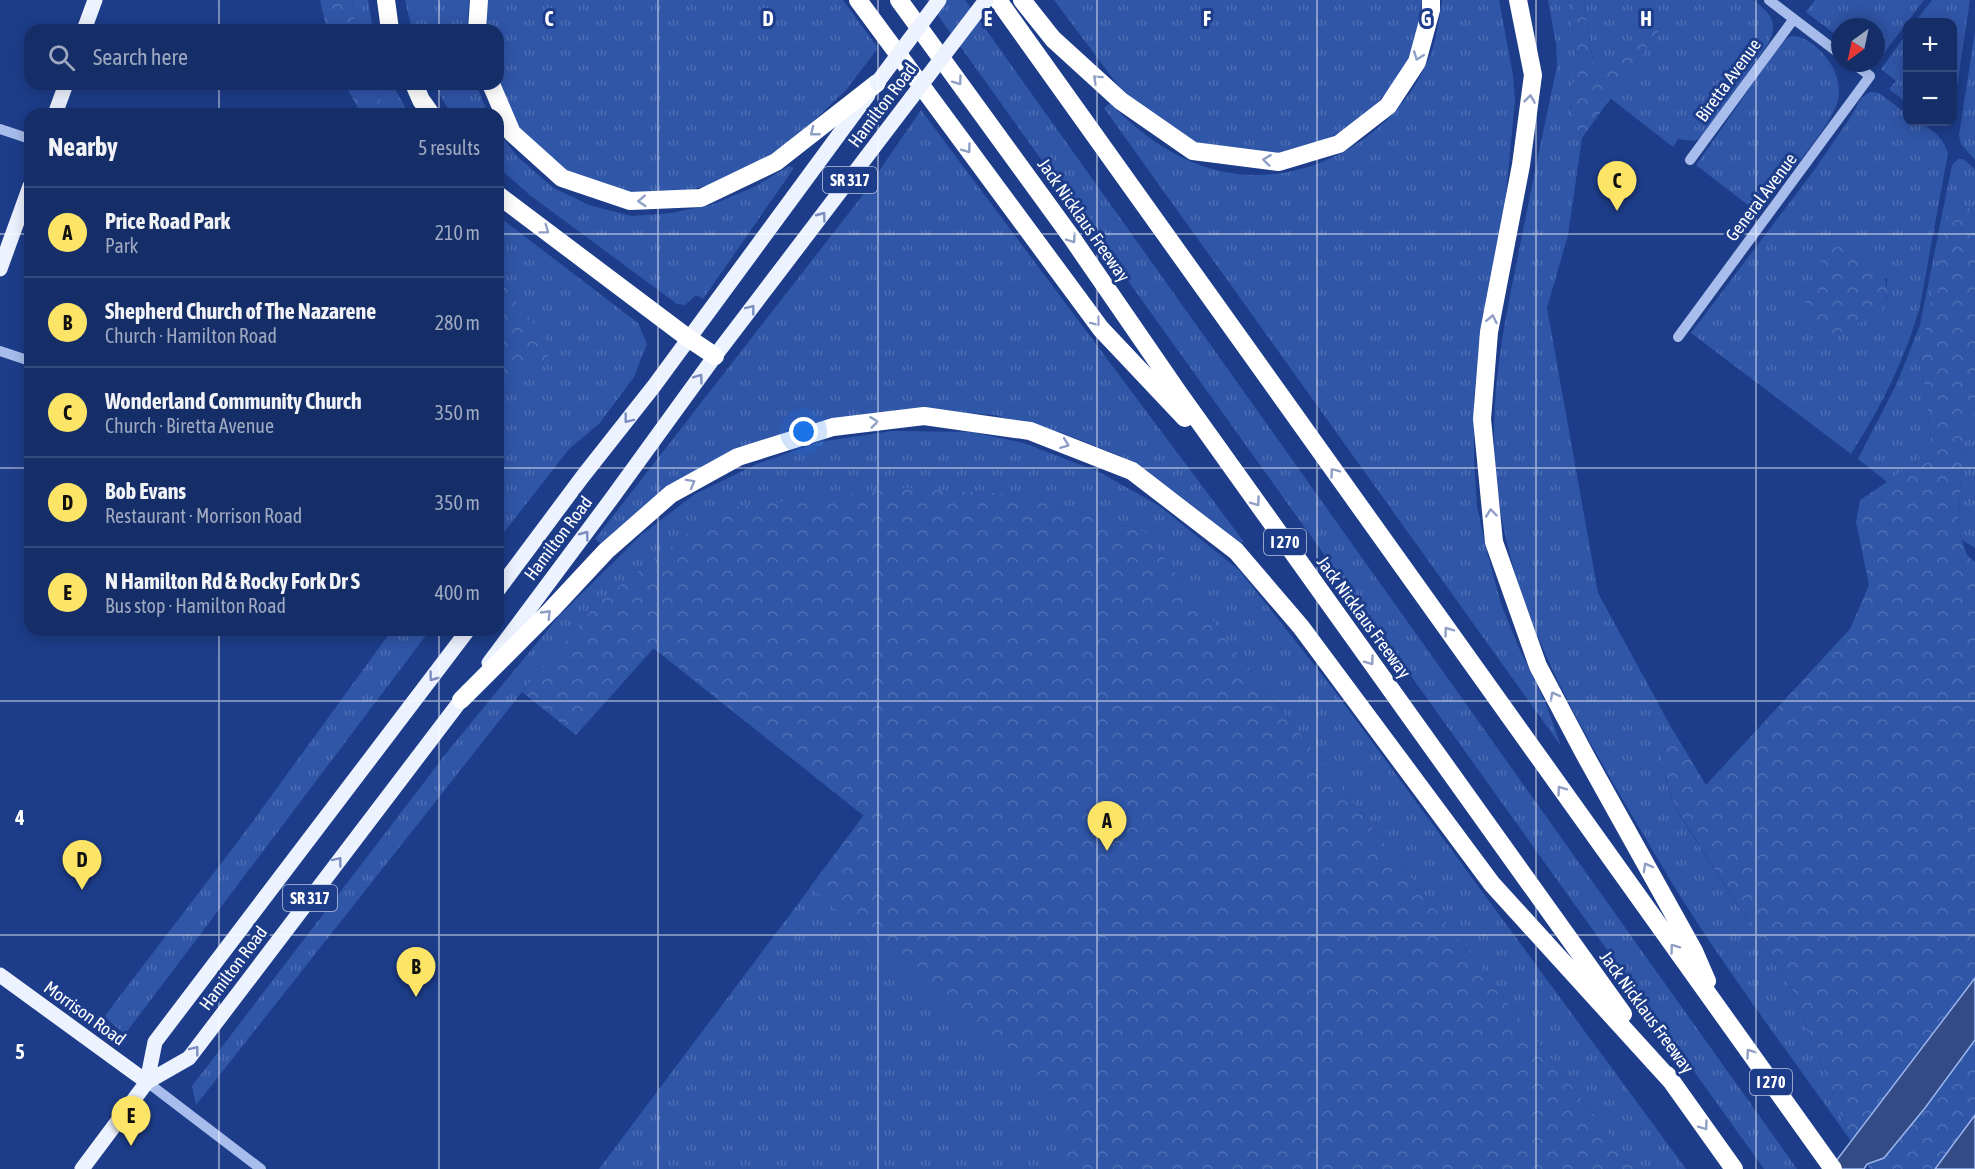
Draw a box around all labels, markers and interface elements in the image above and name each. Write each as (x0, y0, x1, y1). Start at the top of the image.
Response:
text: C (545, 7, 554, 30)
text: D (762, 7, 774, 30)
text: E (984, 7, 993, 30)
text: F (1203, 7, 1211, 30)
text: G (1421, 7, 1432, 30)
text: H (1640, 7, 1652, 30)
north arrow (1831, 18, 1885, 72)
map controls (1903, 18, 1957, 126)
button: + (1903, 18, 1957, 72)
search box (24, 24, 504, 90)
street label: Biretta Avenue (1691, 35, 1765, 125)
icon: search (45, 41, 78, 74)
text: Search here (93, 44, 188, 70)
one-way arrow (1412, 51, 1425, 61)
street label: Hamilton Road (844, 59, 920, 151)
button: − (1903, 72, 1957, 126)
one-way arrow (951, 75, 962, 86)
one-way arrow (1093, 75, 1103, 86)
one-way arrow (1523, 94, 1535, 103)
one-way arrow (810, 124, 821, 135)
text: Nearby (48, 132, 118, 162)
text: 5 results (418, 136, 480, 159)
one-way arrow (960, 142, 971, 153)
street label: General Avenue (1721, 149, 1801, 245)
street label: Jack Nicklaus Freeway (1034, 154, 1134, 286)
one-way arrow (1262, 154, 1271, 167)
pin: C (1598, 162, 1636, 211)
road number: SR 317 (823, 167, 877, 193)
one-way arrow (638, 194, 647, 207)
text: Price Road Park (105, 208, 230, 234)
one-way arrow (815, 212, 826, 223)
text: A (63, 221, 72, 244)
text: 210 m (435, 221, 480, 244)
one-way arrow (539, 222, 550, 233)
one-way arrow (1065, 232, 1076, 243)
text: Park (105, 234, 138, 257)
text: Shepherd Church of The Nazarene (105, 298, 376, 324)
one-way arrow (744, 305, 755, 316)
text: B (63, 311, 72, 334)
text: 280 m (435, 311, 480, 334)
one-way arrow (1485, 314, 1498, 324)
one-way arrow (1088, 316, 1099, 327)
text: Church · Hamilton Road (105, 324, 277, 347)
one-way arrow (692, 373, 703, 384)
text: Wonderland Community Church (105, 388, 362, 414)
text: C (63, 401, 72, 424)
text: 350 m (435, 401, 480, 424)
one-way arrow (625, 412, 636, 423)
text: Church · Biretta Avenue (105, 414, 274, 437)
one-way arrow (869, 416, 879, 429)
your location (789, 417, 818, 446)
one-way arrow (1059, 437, 1070, 450)
one-way arrow (1330, 468, 1341, 479)
text: Bob Evans (105, 478, 186, 504)
one-way arrow (684, 479, 695, 490)
text: D (62, 491, 73, 514)
text: 350 m (435, 491, 480, 514)
street label: Hamilton Road (520, 492, 596, 584)
one-way arrow (1249, 495, 1260, 506)
text: Restaurant · Morrison Road (105, 504, 302, 527)
one-way arrow (1485, 508, 1498, 517)
road number: I 270 (1264, 529, 1306, 555)
one-way arrow (577, 531, 588, 542)
street label: Jack Nicklaus Freeway (1313, 552, 1415, 682)
text: N Hamilton Rd & Rocky Fork Dr S (105, 568, 360, 594)
text: E (63, 581, 72, 604)
text: 400 m (435, 581, 480, 604)
text: Bus stop · Hamilton Road (105, 594, 286, 617)
one-way arrow (540, 610, 551, 620)
one-way arrow (1444, 627, 1455, 638)
one-way arrow (1362, 654, 1373, 665)
one-way arrow (429, 670, 440, 681)
one-way arrow (1550, 692, 1561, 702)
one-way arrow (1557, 785, 1568, 796)
pin: A (1088, 802, 1126, 851)
text: 4 (14, 806, 25, 829)
pin: D (62, 840, 101, 890)
one-way arrow (331, 857, 342, 868)
one-way arrow (1643, 863, 1654, 873)
road number: SR 317 (283, 885, 337, 911)
street label: Hamilton Road (195, 922, 271, 1014)
one-way arrow (1671, 944, 1682, 955)
street label: Jack Nicklaus Freeway (1596, 947, 1698, 1077)
pin: B (396, 948, 436, 997)
street label: Morrison Road (40, 976, 130, 1050)
text: 5 (15, 1040, 25, 1063)
one-way arrow (188, 1046, 199, 1057)
one-way arrow (1746, 1049, 1757, 1060)
road number: I 270 (1750, 1069, 1792, 1095)
pin: E (112, 1096, 150, 1146)
one-way arrow (1697, 1120, 1708, 1131)

